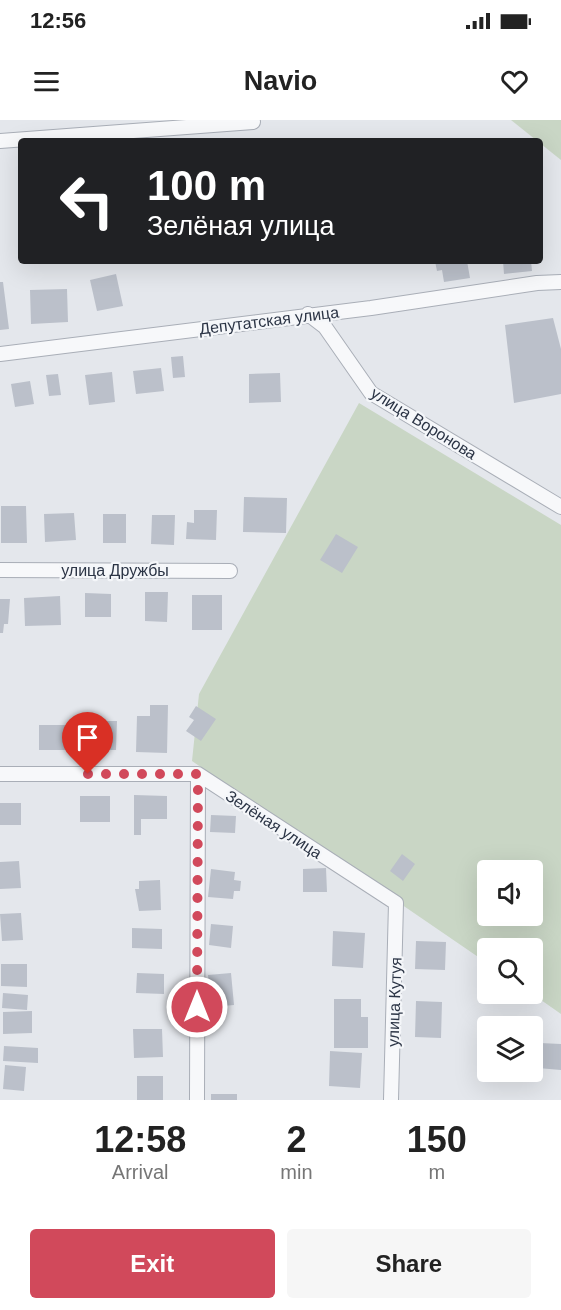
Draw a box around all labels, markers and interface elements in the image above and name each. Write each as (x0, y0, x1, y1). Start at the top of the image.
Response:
text: 12:56 (30, 8, 86, 33)
icon: menu (30, 65, 63, 98)
icon: heart (498, 65, 531, 98)
text: Navio (244, 66, 317, 96)
icon: left (48, 162, 126, 240)
text: 100 m (147, 162, 266, 209)
text: Зелёная улица (147, 211, 334, 241)
street label: Депутатская улица (198, 303, 340, 337)
street label: улица Воронова (368, 384, 480, 463)
street label: улица Дружбы (61, 562, 169, 579)
pin (62, 712, 113, 774)
icon: arrive (71, 721, 104, 754)
street label: Зелёная улица (223, 787, 325, 862)
map controls (477, 860, 543, 1082)
button: sound (477, 860, 543, 926)
button: search (477, 938, 543, 1004)
street label: улица Кутуя (384, 957, 405, 1047)
position arrow (165, 975, 229, 1039)
button: layers (477, 1016, 543, 1082)
text: 12:58 (94, 1119, 186, 1160)
text: 2 (286, 1119, 306, 1160)
text: 150 (407, 1119, 467, 1160)
text: Arrival (112, 1161, 169, 1183)
text: min (280, 1161, 313, 1183)
text: m (428, 1161, 445, 1183)
button: Exit (30, 1229, 275, 1298)
button: Share (287, 1229, 531, 1298)

